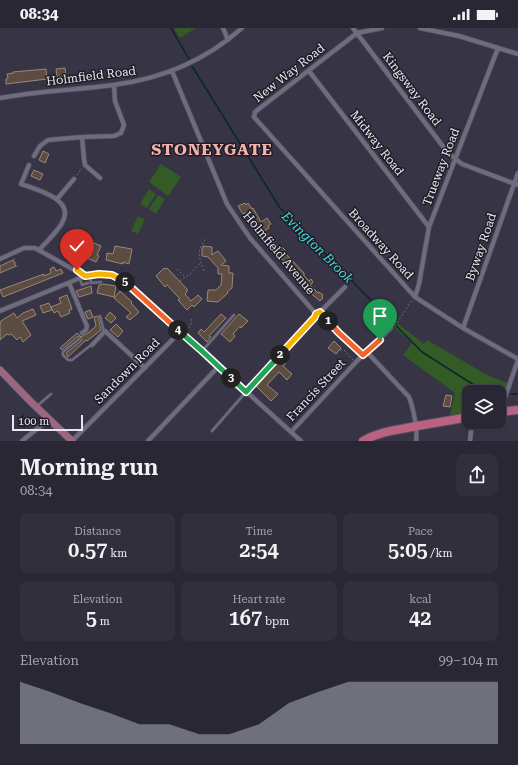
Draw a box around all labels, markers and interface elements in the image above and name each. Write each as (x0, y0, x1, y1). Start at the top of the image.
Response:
text: 08:34 (20, 5, 58, 23)
street label: New Way Road (251, 41, 328, 105)
street label: Kingsway Road (380, 50, 444, 129)
street label: Holmfield Road (45, 64, 137, 88)
street label: Midway Road (347, 108, 407, 178)
street label: Trueway Road (420, 126, 462, 208)
district label: STONEYGATE (151, 140, 273, 159)
street label: Broadway Road (346, 206, 416, 282)
water label: Evington Brook (278, 208, 357, 287)
street label: Holmfield Avenue (240, 209, 318, 298)
street label: Byway Road (463, 211, 499, 283)
pin (60, 229, 94, 270)
icon: check (66, 235, 88, 257)
pin: 5 (115, 272, 135, 292)
text: 5 (122, 275, 128, 288)
pin (363, 299, 397, 340)
icon: arrive (369, 305, 391, 327)
pin: 1 (318, 311, 338, 331)
text: 1 (325, 314, 331, 327)
pin: 4 (168, 320, 188, 340)
text: 4 (175, 323, 181, 336)
street label: Sandown Road (91, 335, 163, 407)
pin: 2 (270, 345, 290, 365)
text: 2 (277, 348, 283, 361)
street label: Francis Street (284, 356, 349, 424)
pin: 3 (221, 368, 241, 388)
text: 3 (228, 371, 234, 384)
map controls (462, 385, 506, 429)
button: layers (462, 385, 506, 429)
scale bar (12, 413, 83, 432)
text: 100 m (18, 415, 49, 428)
button: share (456, 454, 498, 496)
text: Morning run (20, 455, 158, 480)
text: 08:34 (20, 483, 52, 498)
text: Distance (74, 525, 121, 538)
text: Time (246, 525, 272, 538)
text: Pace (408, 525, 433, 538)
text: 0.57 (68, 538, 108, 562)
text: 2:54 (239, 538, 279, 562)
text: 5:05 (388, 538, 428, 562)
text: km (108, 547, 127, 560)
text: /km (428, 547, 453, 560)
text: Elevation (73, 593, 123, 606)
text: Heart rate (233, 593, 285, 606)
text: kcal (409, 593, 431, 606)
text: 5 (86, 606, 97, 630)
text: 167 (229, 606, 262, 630)
text: 42 (409, 606, 432, 630)
text: m (97, 615, 110, 628)
text: bpm (262, 615, 289, 628)
text: Elevation (20, 653, 79, 668)
text: 99–104 m (439, 653, 498, 668)

